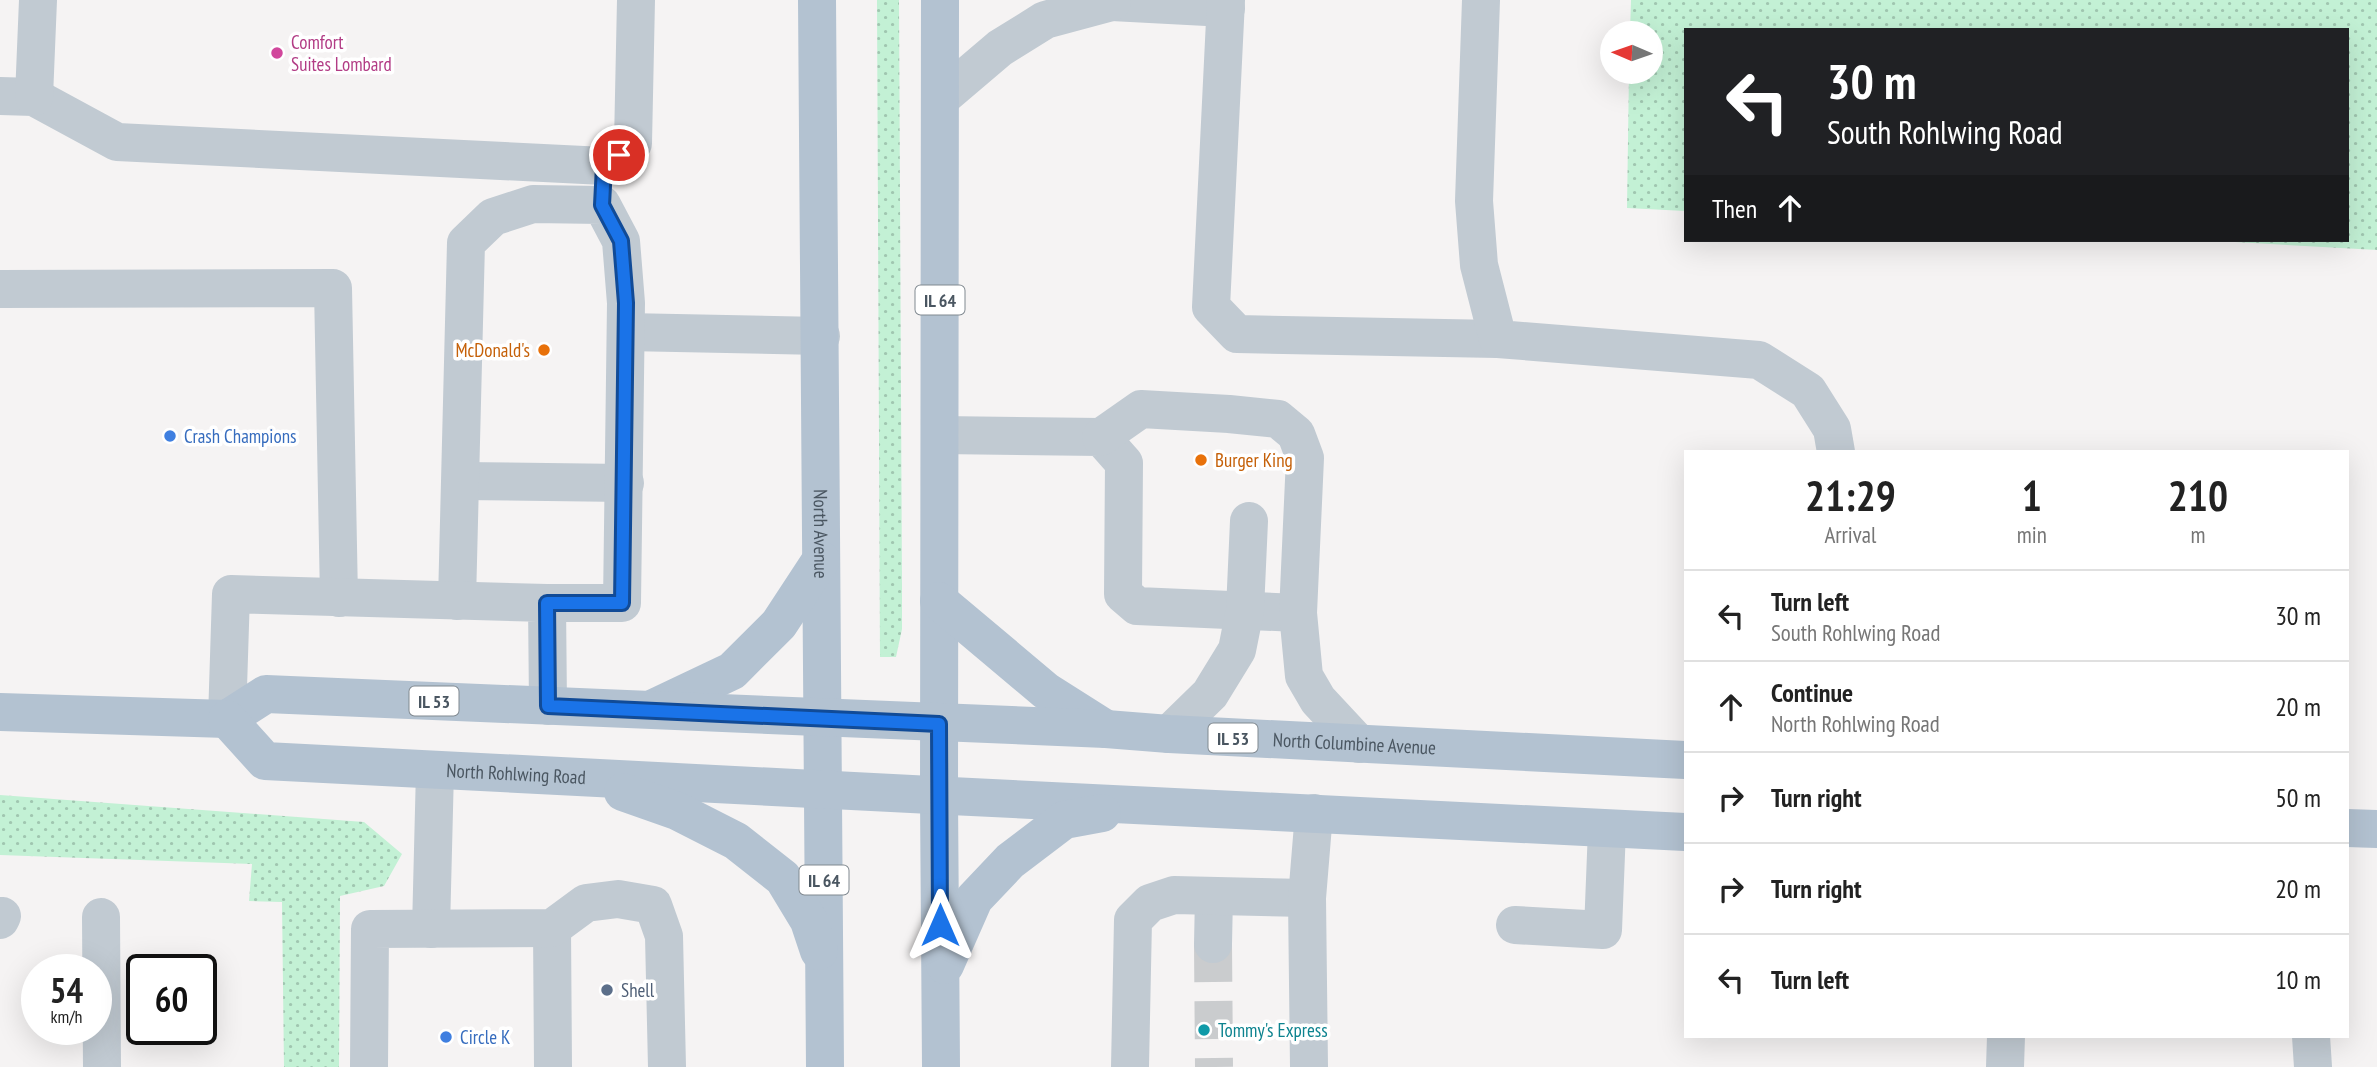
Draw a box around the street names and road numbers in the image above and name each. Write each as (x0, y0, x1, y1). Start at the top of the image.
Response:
road number: IL 64 (916, 286, 964, 314)
street label: North Avenue (809, 489, 833, 579)
road number: IL 53 (410, 686, 458, 716)
road number: IL 53 (1208, 724, 1258, 752)
street label: North Columbine Avenue (1272, 727, 1437, 759)
street label: North Rohlwing Road (446, 758, 586, 789)
road number: IL 64 (800, 866, 848, 894)

